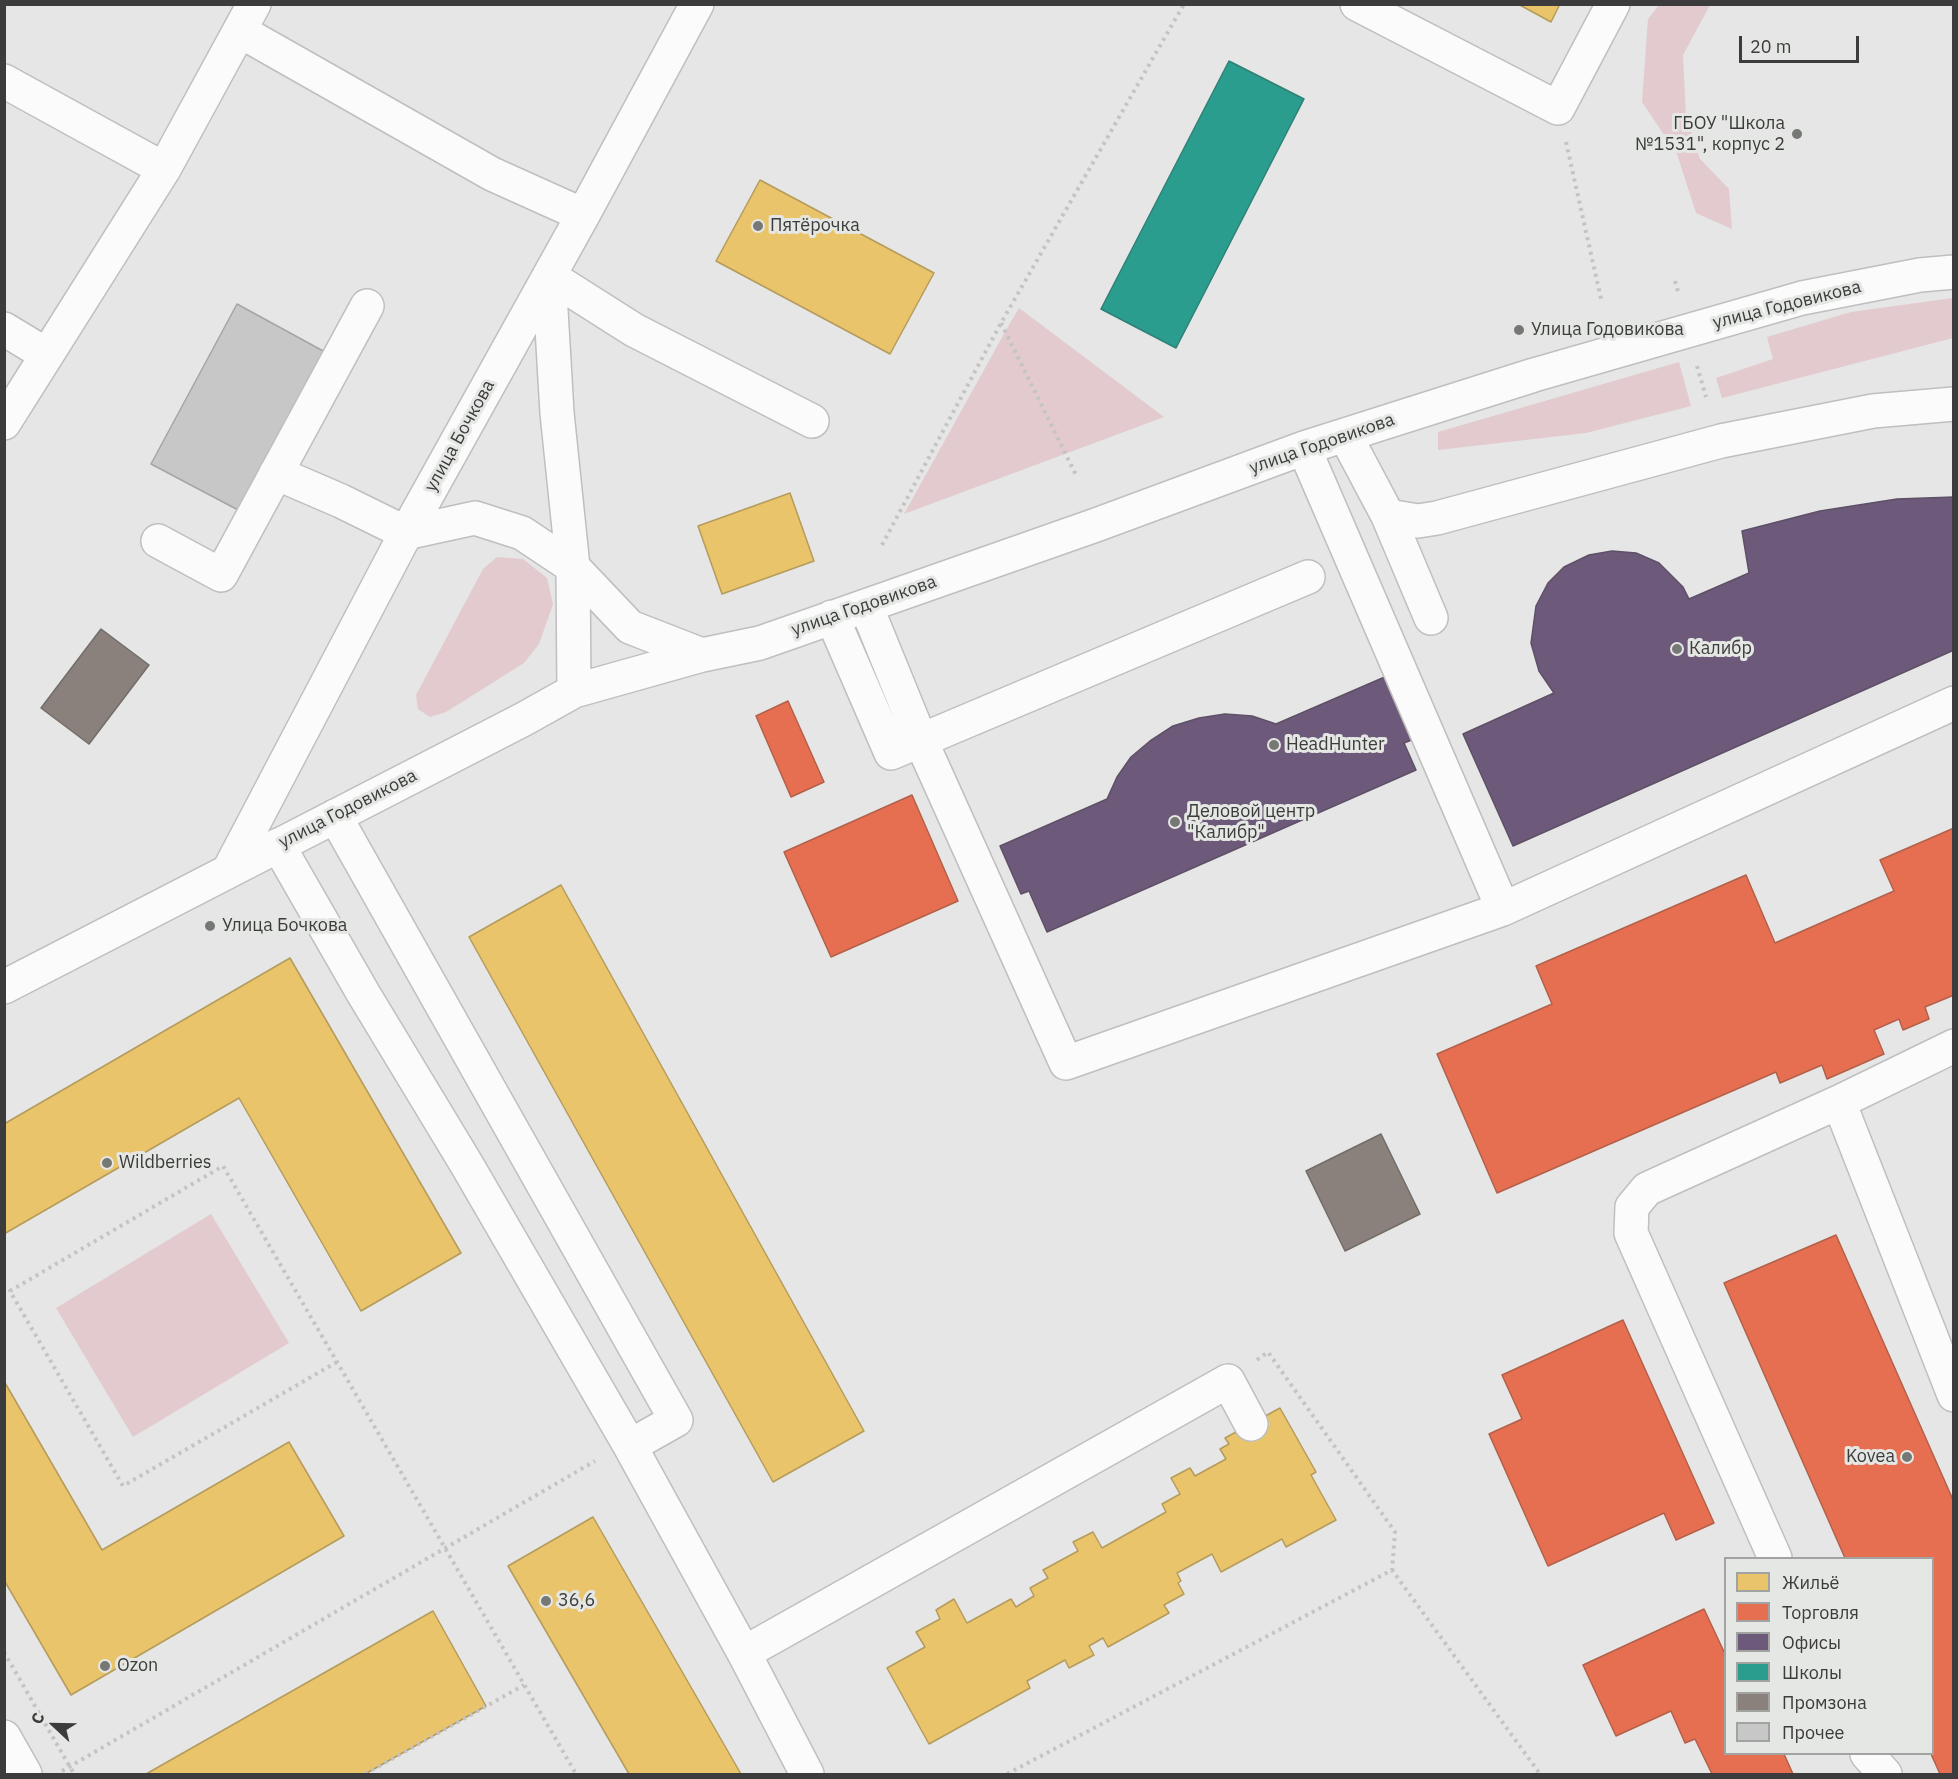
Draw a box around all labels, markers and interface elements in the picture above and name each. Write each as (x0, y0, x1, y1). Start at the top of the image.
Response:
scale bar (1742, 24, 1862, 62)
text: 20 m (1750, 35, 1792, 58)
place label: ГБОУ "Школа №1531", корпус 2 (1635, 113, 1785, 156)
marker: ГБОУ "Школа №1531", корпус 2 (1790, 127, 1804, 141)
place label: Пятёрочка (770, 215, 860, 237)
marker: Пятёрочка (751, 219, 765, 233)
street label: улица Годовикова (1711, 276, 1863, 334)
place label: Улица Годовикова (1531, 319, 1684, 341)
marker: Улица Годовикова (1512, 323, 1526, 337)
street label: улица Бочкова (420, 376, 500, 496)
street label: улица Годовикова (1247, 409, 1397, 479)
street label: улица Годовикова (789, 571, 939, 641)
place label: Калибр (1689, 638, 1752, 660)
marker: Калибр (1670, 642, 1684, 656)
place label: HeadHunter (1286, 734, 1385, 756)
marker: HeadHunter (1267, 738, 1281, 752)
street label: улица Годовикова (275, 765, 421, 853)
place label: Деловой центр "Калибр" (1187, 801, 1315, 844)
marker: Деловой центр "Калибр" (1168, 815, 1182, 829)
place label: Улица Бочкова (222, 915, 347, 937)
marker: Улица Бочкова (203, 919, 217, 933)
place label: Wildberries (119, 1152, 212, 1174)
marker: Wildberries (100, 1156, 114, 1170)
place label: Kovea (1846, 1446, 1895, 1468)
marker: Kovea (1900, 1450, 1914, 1464)
legend (1724, 1557, 1934, 1755)
text: Жильё (1782, 1571, 1839, 1594)
place label: 36,6 (558, 1590, 595, 1612)
marker: 36,6 (539, 1594, 553, 1608)
text: Торговля (1782, 1601, 1859, 1624)
text: Офисы (1782, 1631, 1841, 1654)
place label: Ozon (117, 1655, 158, 1677)
marker: Ozon (98, 1659, 112, 1673)
text: Школы (1782, 1661, 1842, 1684)
text: Промзона (1782, 1691, 1867, 1714)
north arrow (24, 1695, 84, 1755)
text: С (26, 1710, 49, 1727)
text: Прочее (1782, 1721, 1844, 1744)

